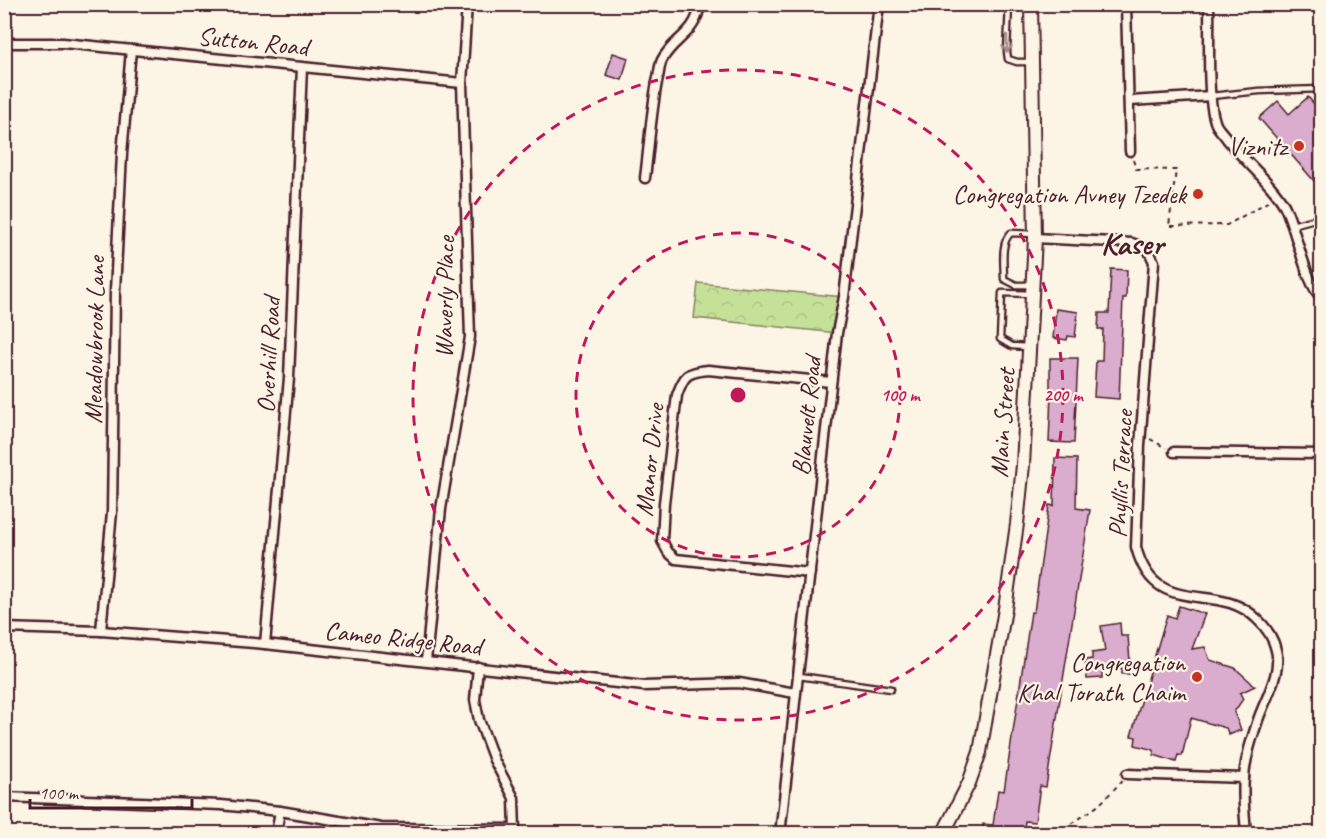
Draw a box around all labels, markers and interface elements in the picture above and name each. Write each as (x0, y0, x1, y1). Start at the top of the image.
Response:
street label: Sutton Road (196, 19, 313, 64)
one-way arrow (1002, 34, 1013, 54)
place label: Viznitz (1228, 130, 1290, 163)
marker: Viznitz (1292, 139, 1306, 153)
place label: Congregation Avney Tzedek (953, 178, 1188, 211)
marker: Congregation Avney Tzedek (1191, 187, 1205, 201)
district label: Kaser (1101, 223, 1167, 264)
street label: Waverly Place (427, 234, 462, 358)
street label: Meadowbrook Lane (77, 254, 113, 424)
street label: Overhill Road (249, 292, 288, 414)
street label: Blauvelt Road (784, 351, 830, 477)
street label: Main Street (982, 365, 1023, 479)
text: 100 m (881, 384, 921, 406)
text: 200 m (1044, 384, 1084, 406)
centre of rings (728, 385, 748, 405)
street label: Manor Drive (627, 400, 672, 518)
street label: Phyllis Terrace (1101, 407, 1140, 539)
street label: Cameo Ridge Road (323, 614, 487, 664)
place label: Congregation Khal Torath Chaim (1017, 646, 1187, 709)
marker: Congregation Khal Torath Chaim (1190, 670, 1204, 684)
scale bar (30, 772, 192, 810)
text: 100 m (39, 782, 80, 804)

